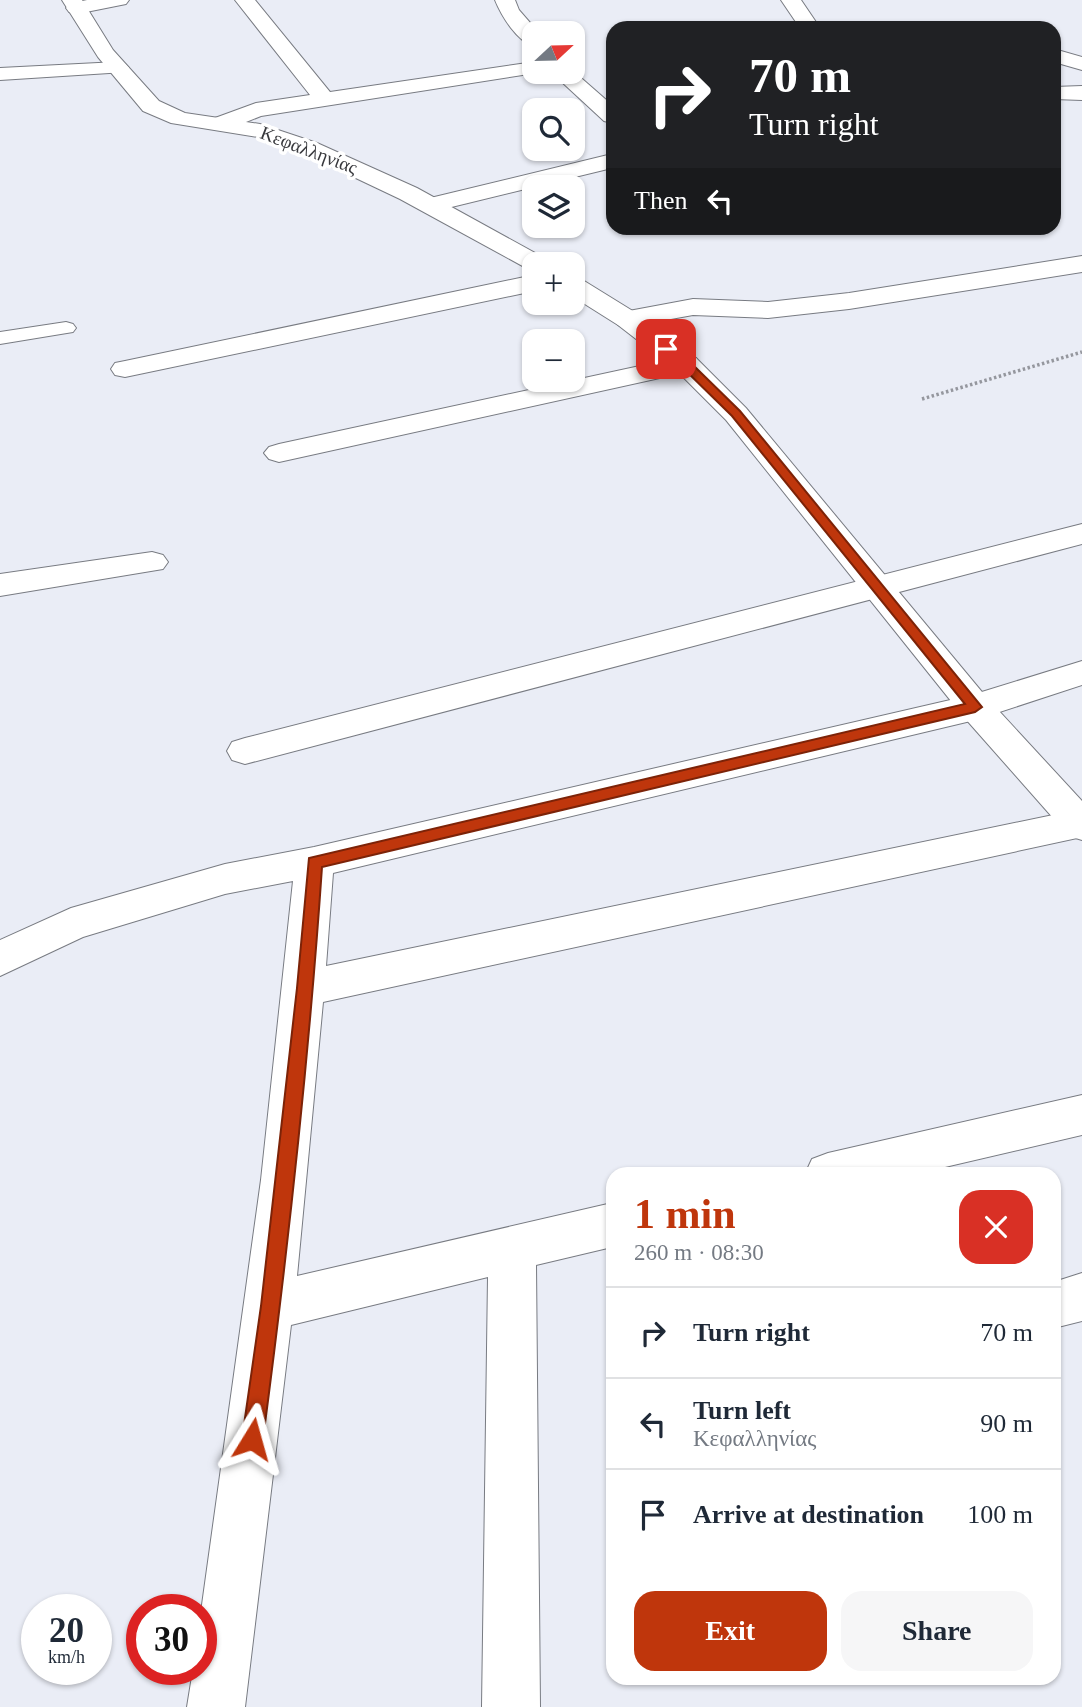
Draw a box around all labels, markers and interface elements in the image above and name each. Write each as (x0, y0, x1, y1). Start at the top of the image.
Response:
north arrow (522, 21, 584, 84)
map controls (522, 21, 585, 392)
text: 70 m (749, 48, 851, 103)
icon: right (634, 49, 725, 140)
button: search (522, 98, 585, 161)
text: Turn right (749, 106, 879, 142)
street label: Κεφαλληνίας (258, 122, 361, 178)
button: layers (522, 175, 585, 238)
icon: left (701, 182, 739, 220)
text: Then (634, 186, 687, 215)
button: + (522, 252, 585, 315)
pin (636, 319, 696, 379)
button: − (522, 329, 585, 392)
icon: arrive (647, 330, 685, 368)
button: close (959, 1190, 1033, 1264)
text: 1 min (634, 1191, 736, 1237)
text: 260 m · 08:30 (634, 1240, 764, 1265)
icon: right (634, 1314, 672, 1352)
text: Turn right (693, 1318, 810, 1347)
text: 70 m (980, 1318, 1033, 1347)
text: Turn left (693, 1396, 791, 1425)
position arrow (215, 1402, 289, 1476)
icon: left (634, 1405, 672, 1443)
text: 90 m (980, 1409, 1033, 1438)
text: Κεφαλληνίας (693, 1426, 816, 1451)
icon: arrive (634, 1496, 672, 1534)
text: Arrive at destination (693, 1500, 924, 1529)
text: 100 m (967, 1500, 1033, 1529)
button: Exit (634, 1591, 827, 1671)
button: Share (841, 1591, 1033, 1671)
speed limit sign: 30 (126, 1594, 217, 1685)
text: 20 (49, 1611, 84, 1650)
text: km/h (48, 1647, 85, 1667)

